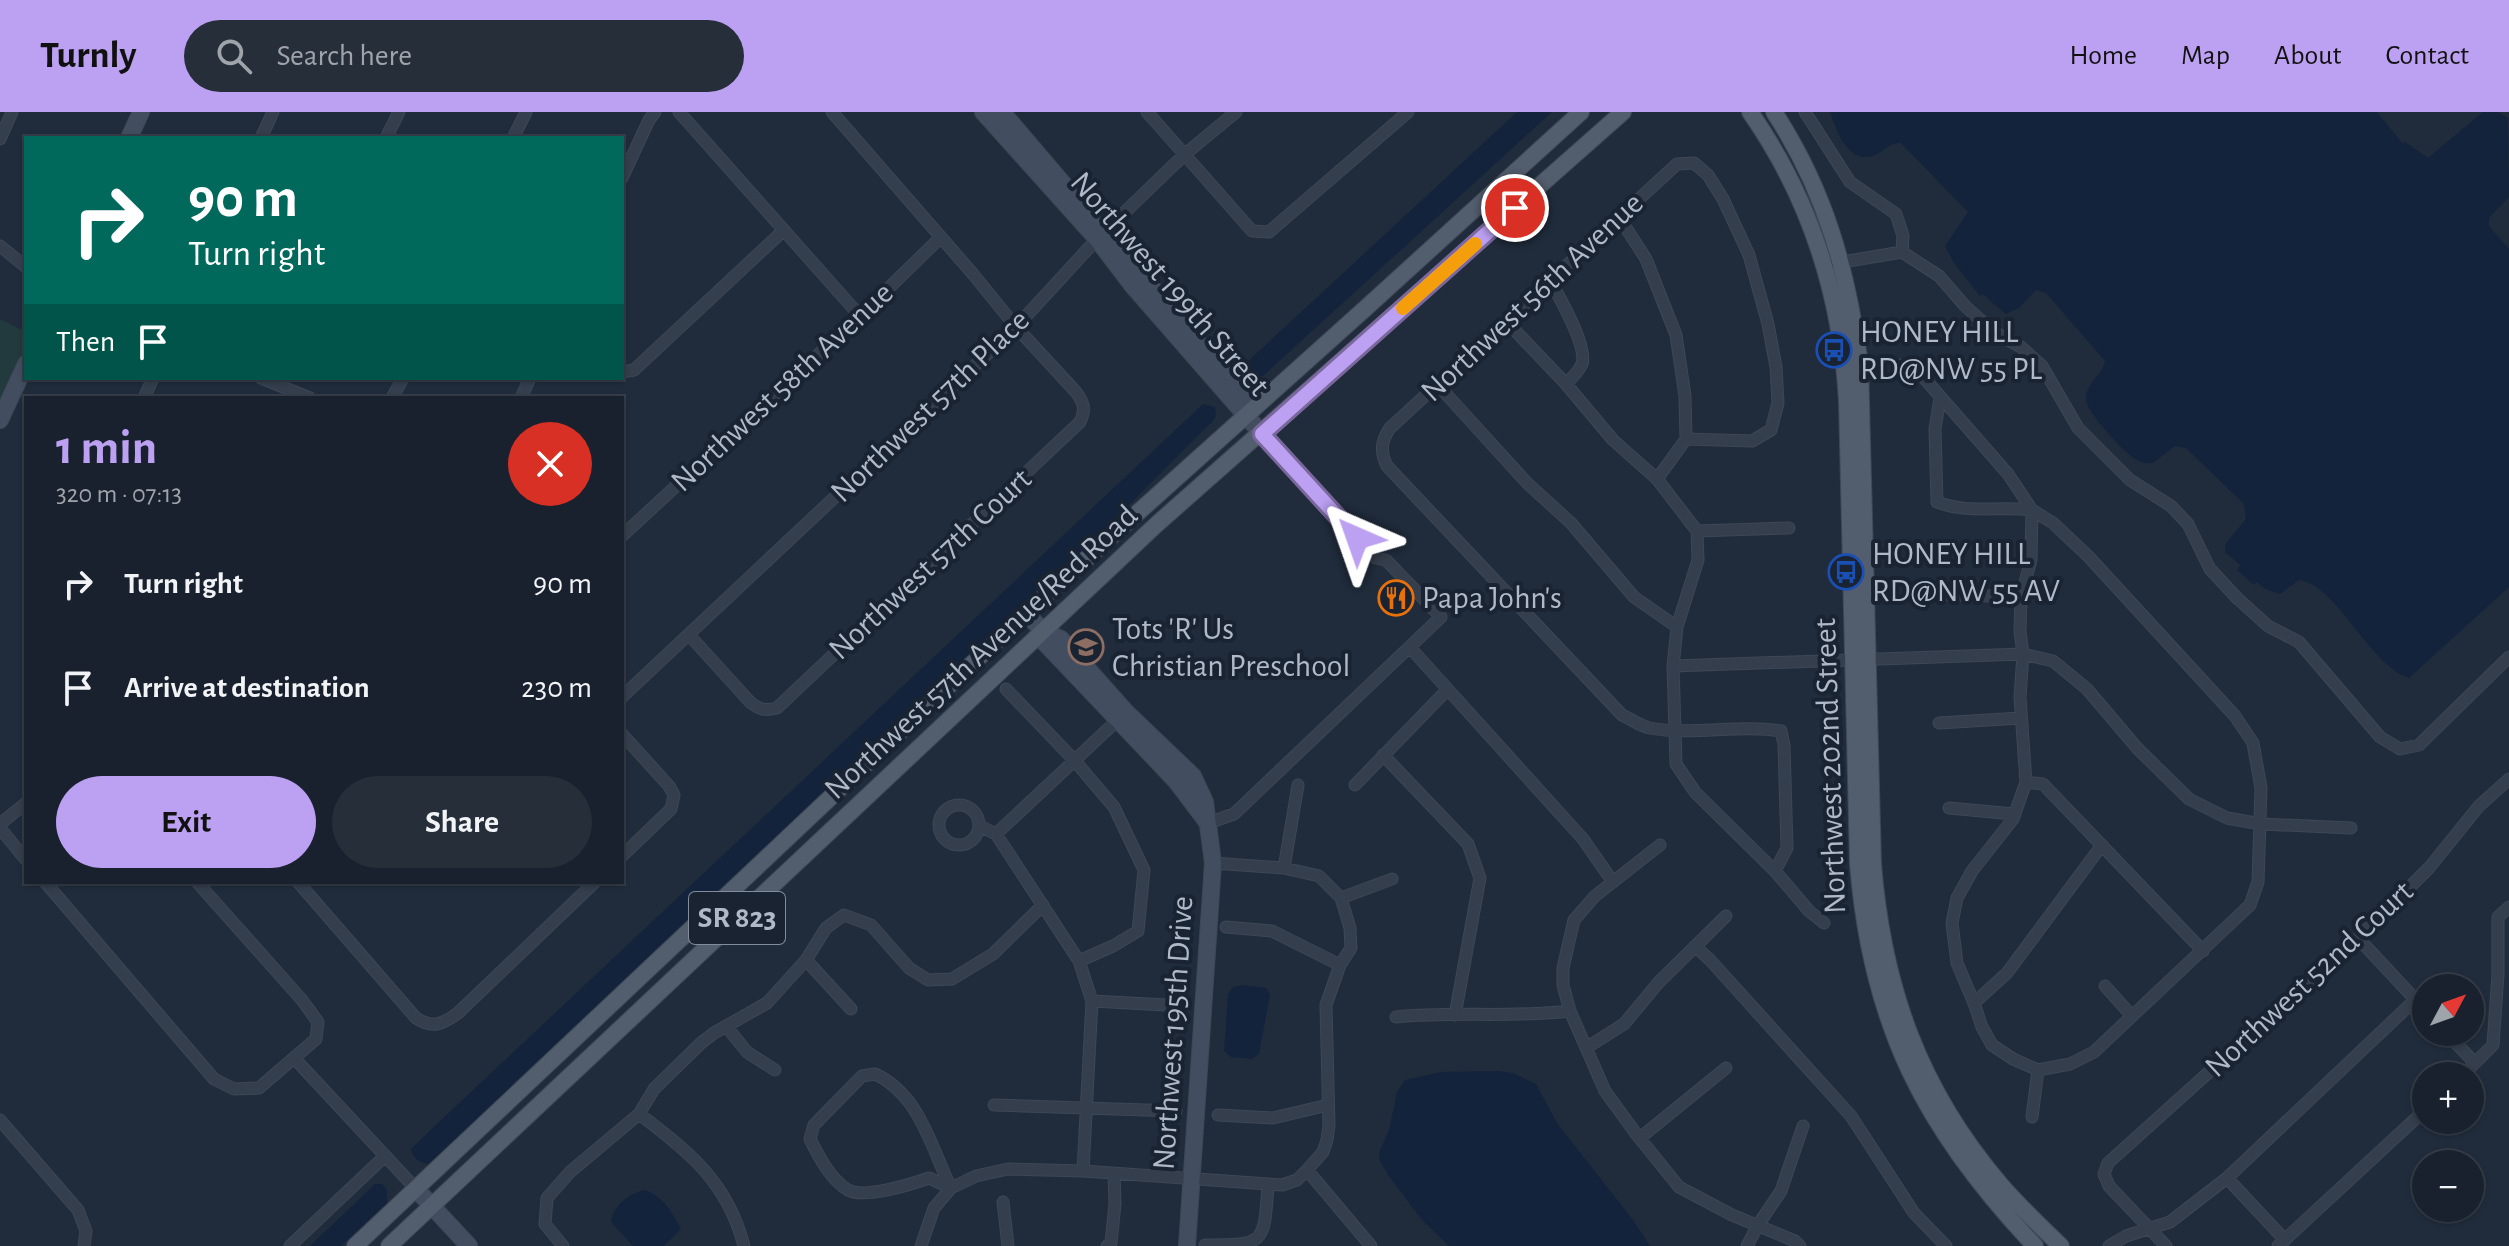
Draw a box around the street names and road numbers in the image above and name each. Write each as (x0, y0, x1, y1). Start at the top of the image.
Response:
street label: Northwest 199th Street (1064, 166, 1276, 402)
street label: Northwest 56th Avenue (1415, 186, 1649, 408)
street label: Northwest 58th Avenue (665, 276, 899, 498)
street label: Northwest 57th Place (825, 304, 1035, 508)
street label: Northwest 57th Court (823, 462, 1037, 666)
street label: Northwest 57th Avenue/Red Road (818, 499, 1144, 805)
street label: Northwest 202nd Street (1809, 617, 1851, 915)
street label: Northwest 52nd Court (2199, 875, 2419, 1083)
road number: SR 823 (689, 892, 785, 944)
street label: Northwest 195th Drive (1147, 895, 1199, 1171)

